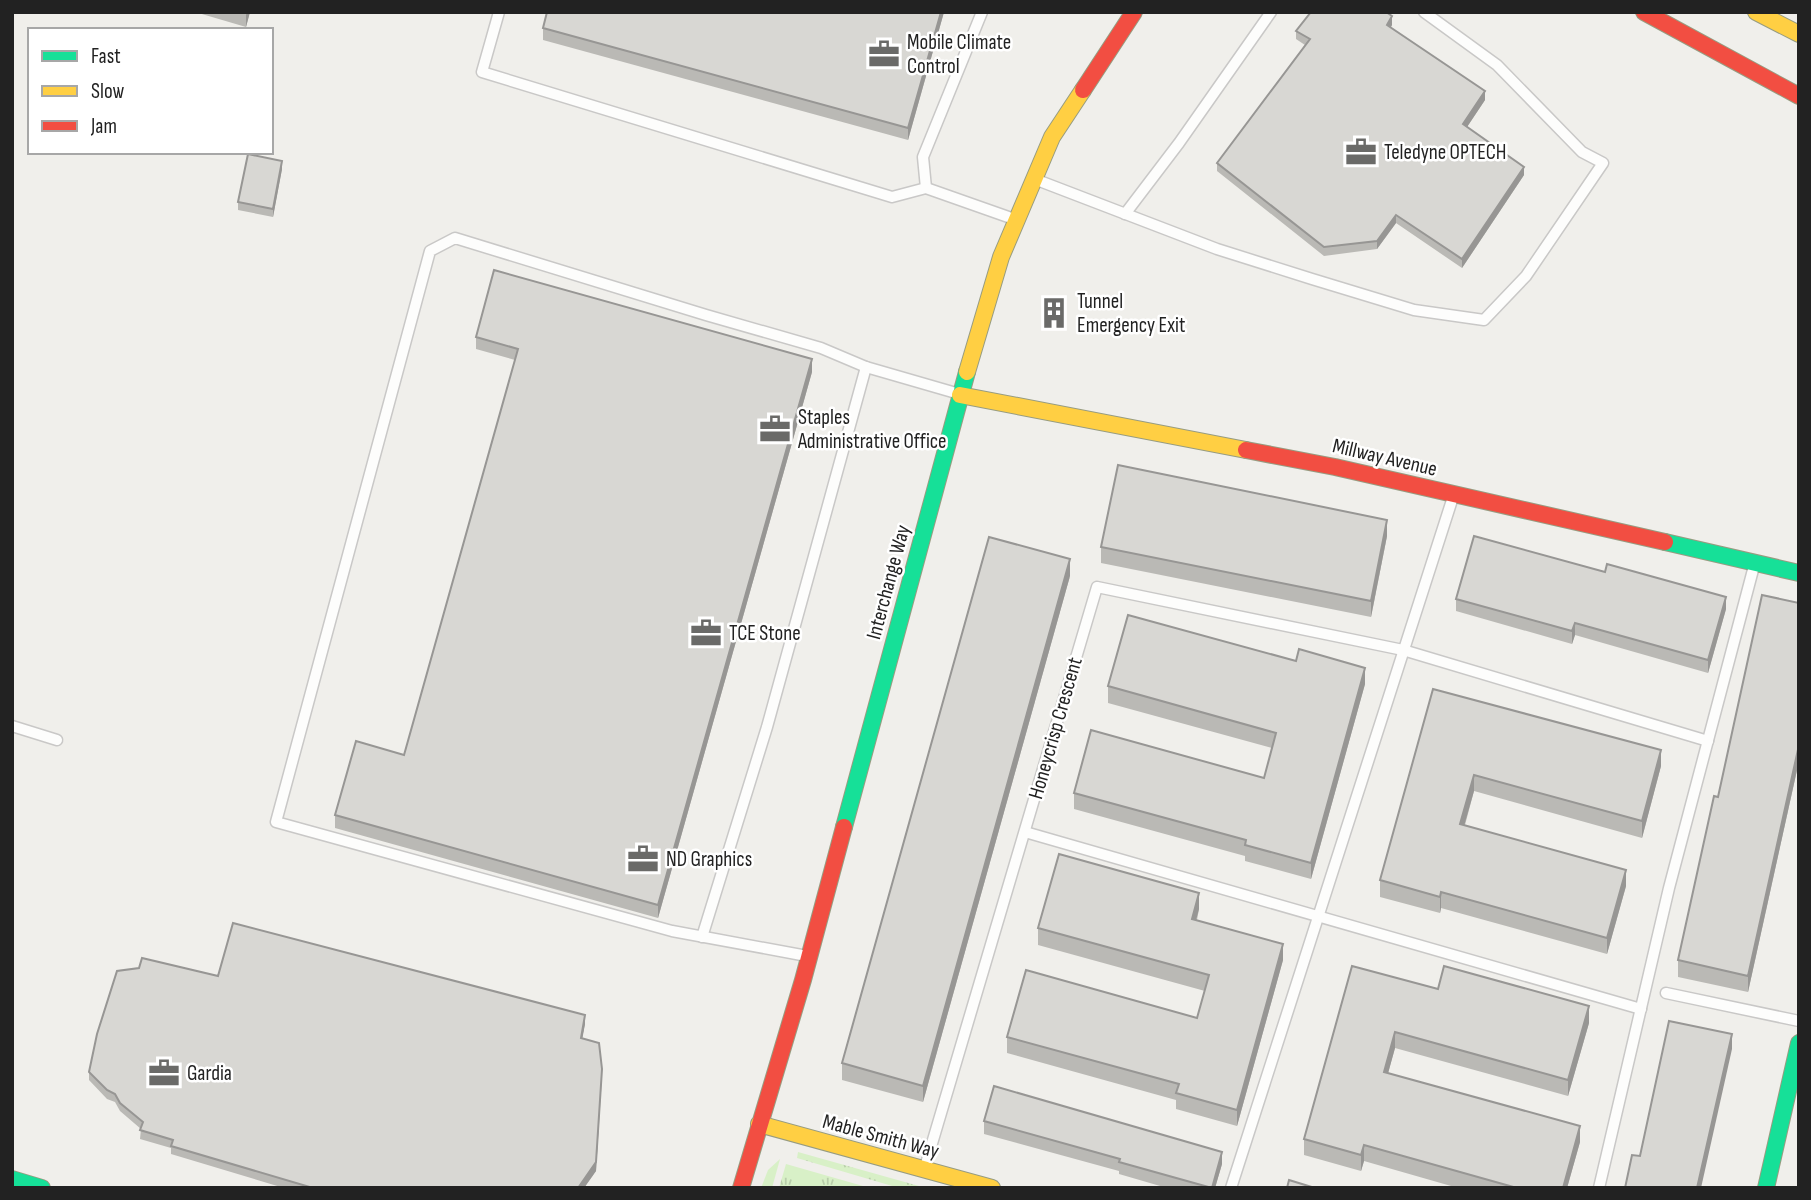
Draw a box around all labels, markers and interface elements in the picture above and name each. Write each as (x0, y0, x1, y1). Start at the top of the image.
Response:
legend (28, 28, 273, 154)
place label: Mobile Climate Control (907, 30, 1011, 79)
office icon: Mobile Climate Control (867, 37, 901, 71)
text: Fast (91, 44, 121, 69)
text: Slow (91, 79, 125, 104)
text: Jam (90, 114, 117, 139)
office icon: Teledyne OPTECH (1344, 135, 1378, 169)
place label: Teledyne OPTECH (1384, 140, 1507, 165)
place label: Tunnel Emergency Exit (1077, 289, 1185, 338)
building icon: Tunnel Emergency Exit (1037, 296, 1071, 330)
place label: Staples Administrative Office (797, 405, 947, 454)
office icon: Staples Administrative Office (758, 412, 792, 446)
street label: Millway Avenue (1330, 433, 1440, 482)
street label: Interchange Way (861, 522, 916, 642)
office icon: TCE Stone (689, 616, 723, 650)
place label: TCE Stone (729, 621, 801, 646)
street label: Honeycrisp Crescent (1023, 654, 1088, 802)
office icon: ND Graphics (626, 842, 660, 876)
place label: ND Graphics (666, 847, 752, 872)
office icon: Gardia (147, 1056, 181, 1090)
place label: Gardia (187, 1061, 232, 1086)
street label: Mable Smith Way (820, 1109, 942, 1164)

